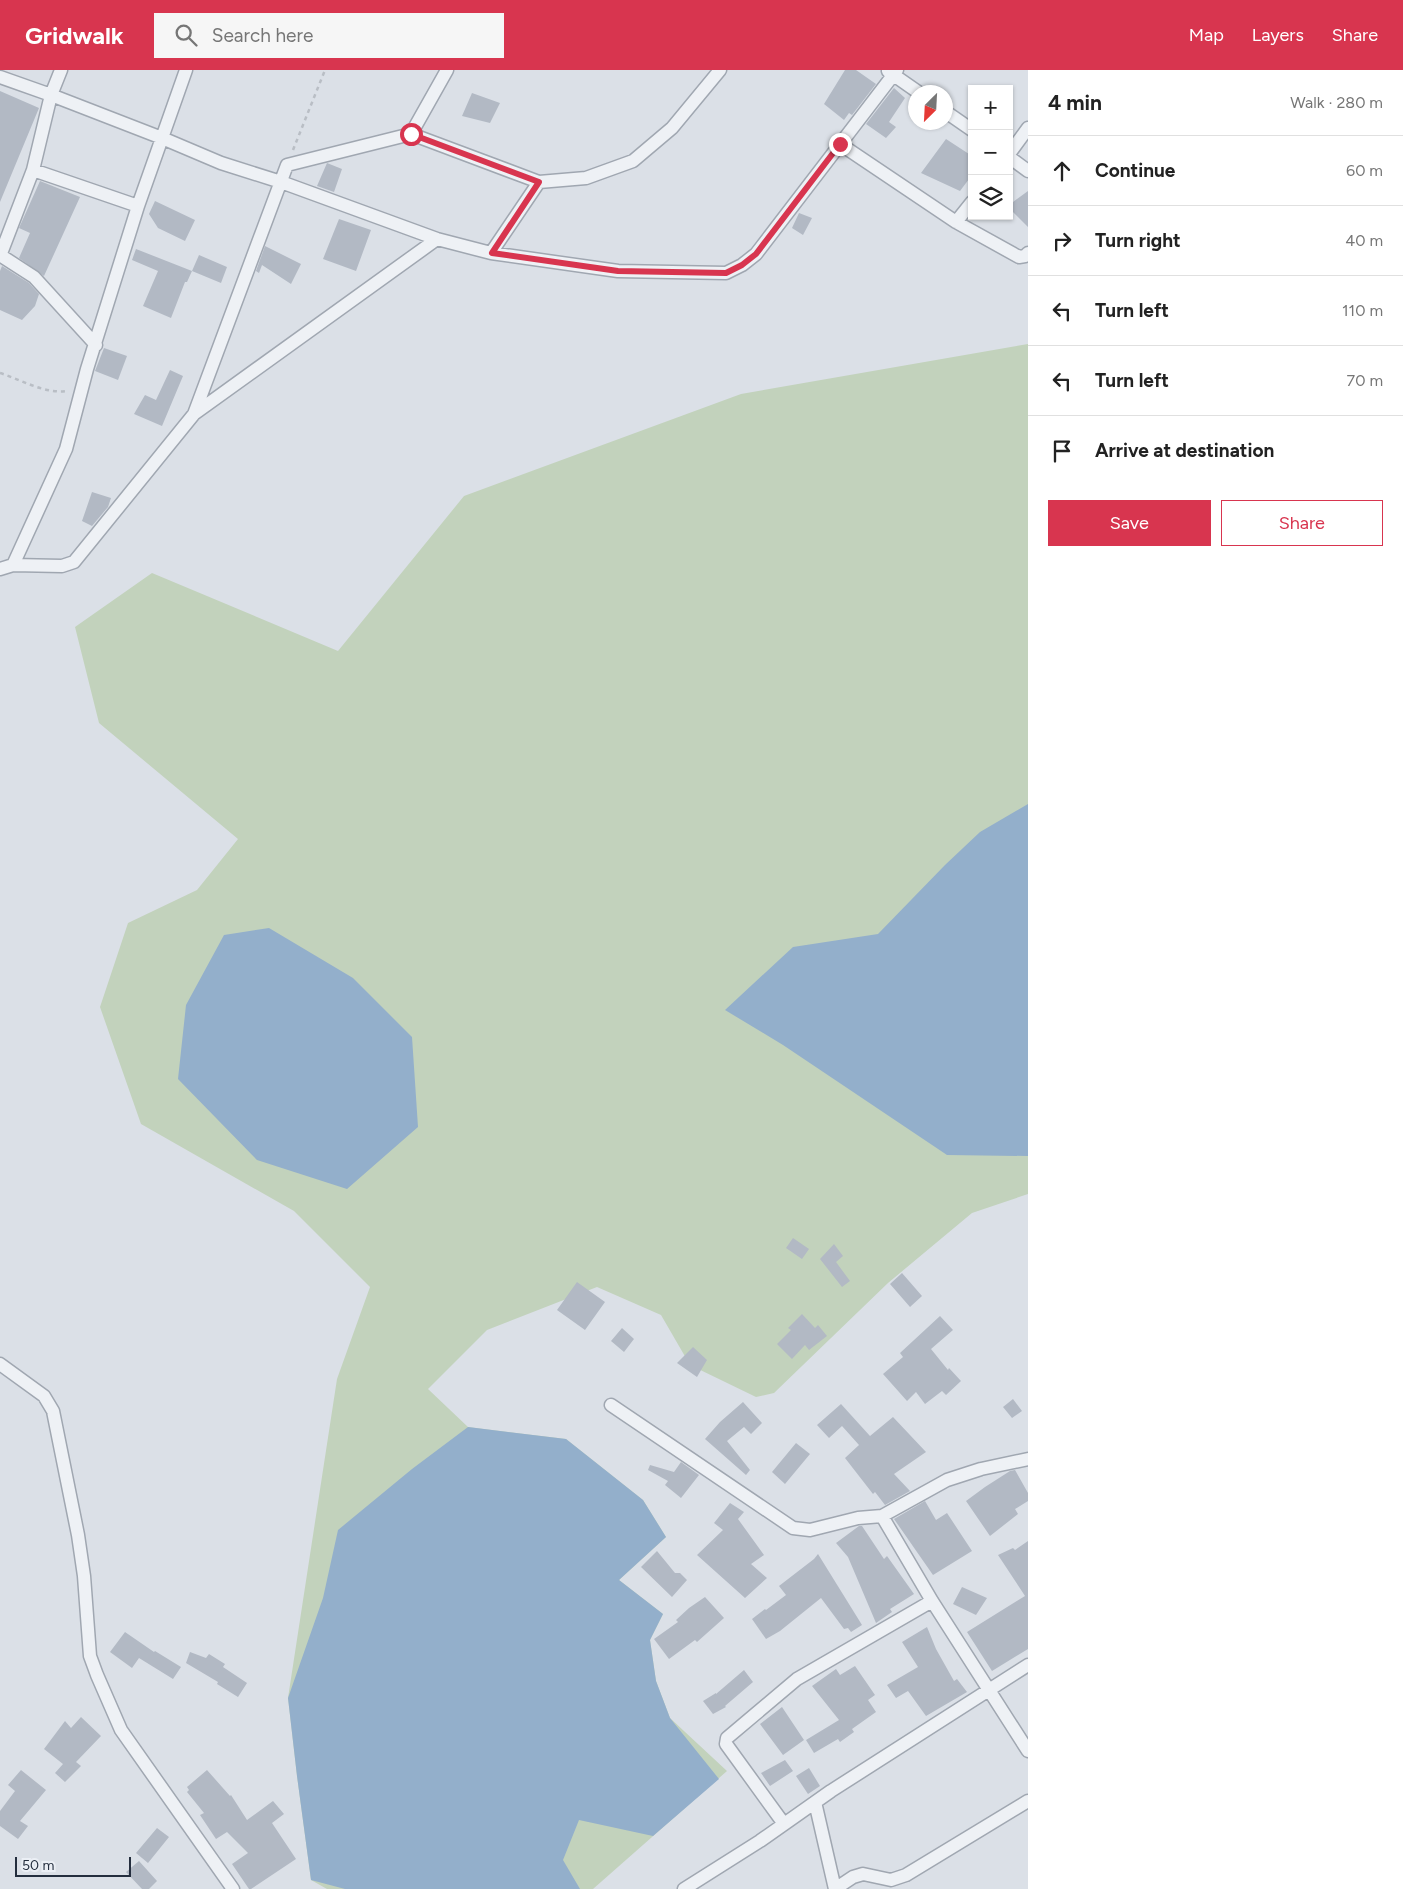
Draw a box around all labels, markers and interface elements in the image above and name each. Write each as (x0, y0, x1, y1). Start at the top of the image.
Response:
search box (154, 13, 504, 58)
text: Gridwalk (25, 21, 124, 50)
icon: search (172, 21, 200, 49)
text: Search here (212, 24, 313, 47)
text: Map (1189, 24, 1224, 46)
text: Layers (1252, 24, 1304, 46)
text: Share (1332, 24, 1378, 46)
north arrow (908, 85, 953, 130)
map controls (968, 85, 1013, 220)
button: + (968, 85, 1013, 130)
text: 4 min (1048, 90, 1102, 115)
text: Walk · 280 m (1290, 93, 1383, 112)
route start (400, 123, 423, 146)
button: − (968, 130, 1013, 175)
route end (829, 133, 852, 156)
icon: ahead (1048, 157, 1076, 185)
text: Continue (1095, 159, 1175, 182)
text: 60 m (1346, 161, 1383, 180)
button: layers (968, 175, 1013, 220)
icon: right (1048, 227, 1076, 255)
text: Turn right (1095, 229, 1181, 252)
text: 40 m (1345, 231, 1383, 250)
icon: left (1048, 297, 1076, 325)
text: Turn left (1095, 299, 1169, 322)
text: 110 m (1342, 301, 1383, 320)
icon: left (1048, 367, 1076, 395)
text: Turn left (1095, 369, 1169, 392)
text: 70 m (1347, 371, 1383, 390)
icon: arrive (1048, 437, 1076, 465)
text: Arrive at destination (1095, 439, 1274, 462)
button: Save (1048, 500, 1211, 546)
button: Share (1221, 500, 1383, 546)
scale bar (15, 1854, 131, 1877)
text: 50 m (22, 1857, 54, 1874)

